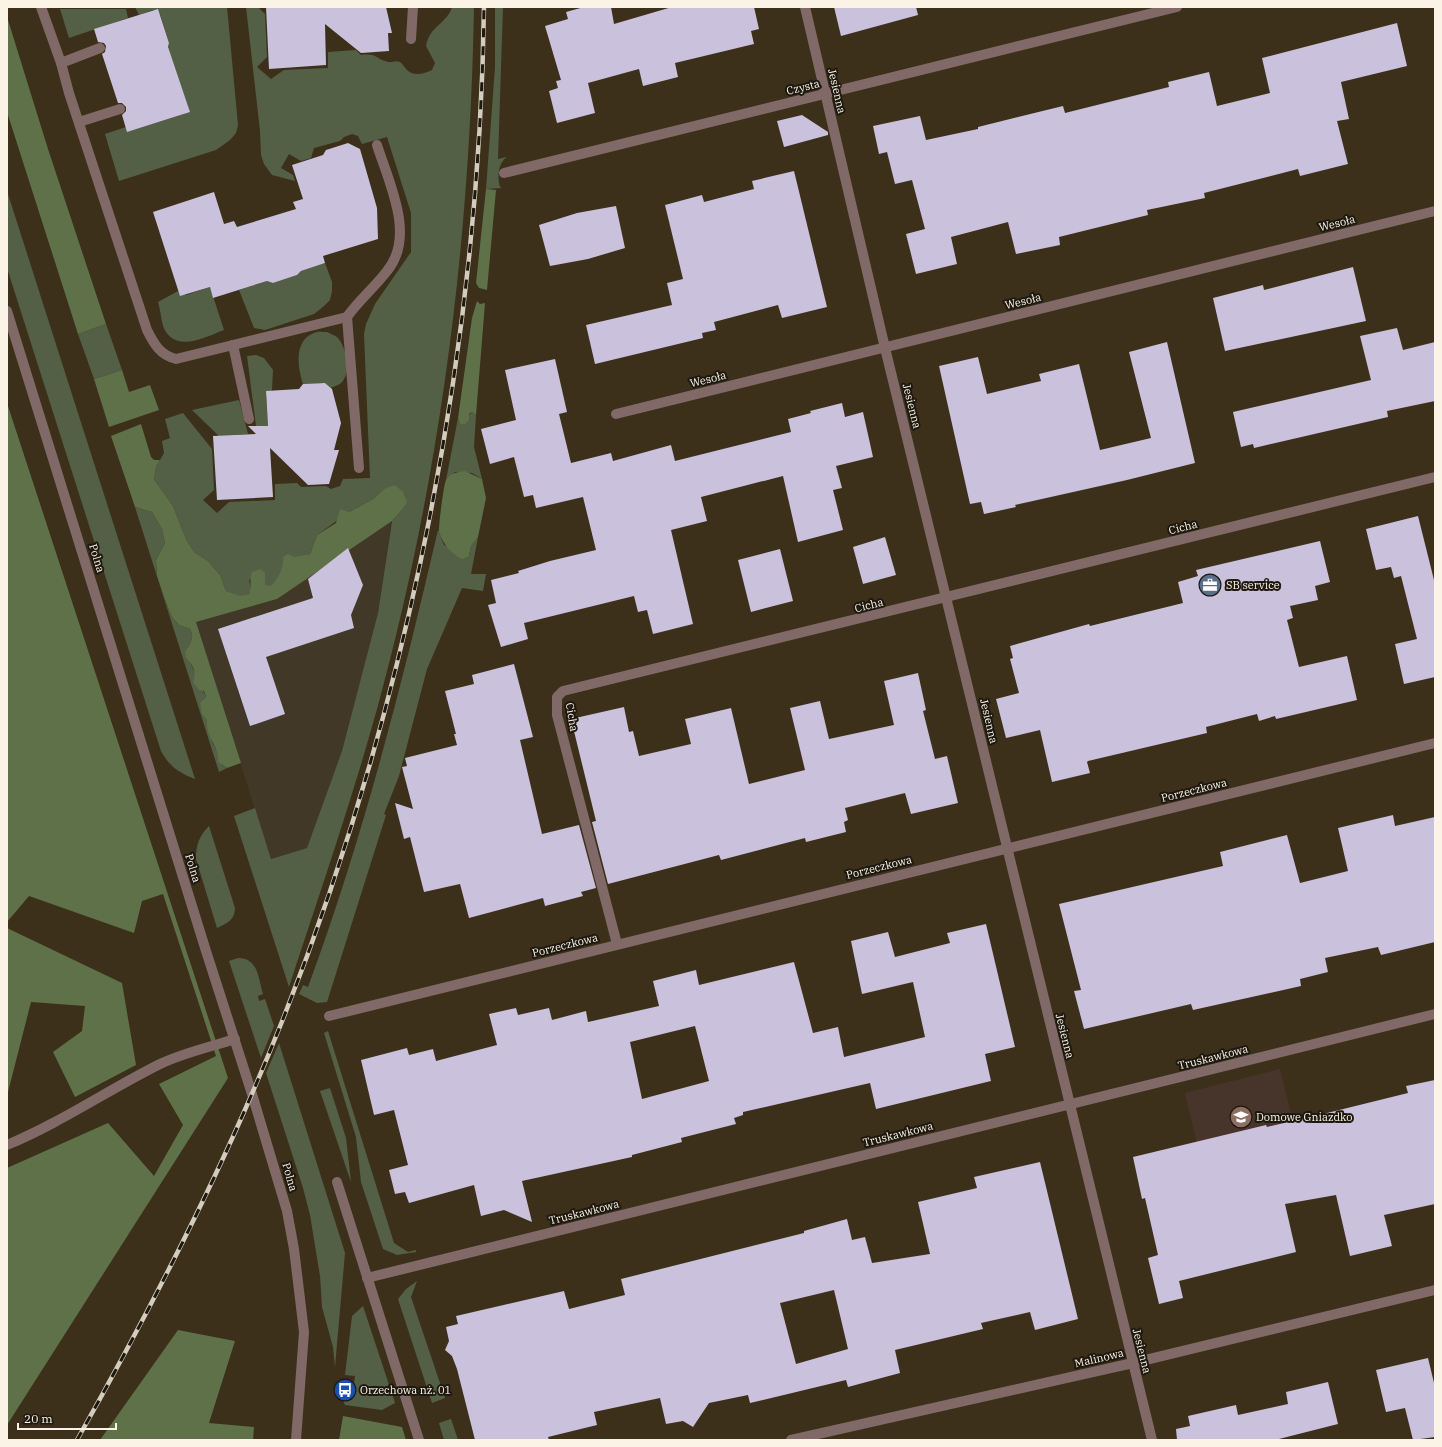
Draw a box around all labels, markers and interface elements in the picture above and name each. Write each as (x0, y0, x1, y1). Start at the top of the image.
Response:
street label: Jesienna (825, 67, 849, 115)
street label: Czysta (785, 76, 821, 98)
street label: Wesoła (1317, 212, 1357, 234)
street label: Wesoła (1003, 290, 1043, 312)
street label: Wesoła (688, 368, 728, 390)
street label: Jesienna (900, 382, 924, 430)
street label: Cicha (1167, 517, 1199, 537)
street label: Polna (86, 542, 108, 574)
office icon: SB service (1197, 572, 1223, 598)
place label: SB service (1226, 578, 1280, 592)
street label: Cicha (853, 595, 885, 615)
street label: Jesienna (977, 697, 1001, 745)
street label: Cicha (563, 702, 581, 732)
street label: Porzeczkowa (1160, 775, 1228, 805)
street label: Polna (182, 852, 204, 884)
street label: Porzeczkowa (845, 852, 913, 882)
street label: Porzeczkowa (531, 930, 599, 960)
street label: Jesienna (1053, 1012, 1077, 1060)
street label: Truskawkowa (1176, 1041, 1250, 1073)
school or university icon: Domowe Gniazdko (1228, 1104, 1254, 1130)
place label: Domowe Gniazdko (1256, 1110, 1353, 1124)
street label: Truskawkowa (861, 1118, 935, 1150)
street label: Polna (279, 1161, 301, 1193)
street label: Truskawkowa (547, 1196, 621, 1228)
street label: Jesienna (1130, 1327, 1154, 1375)
street label: Malinowa (1073, 1346, 1125, 1370)
bus stop icon: Orzechowa nż. 01 (332, 1377, 358, 1403)
place label: Orzechowa nż. 01 (360, 1383, 451, 1397)
scale bar (18, 1405, 116, 1431)
text: 20 m (24, 1411, 53, 1426)

